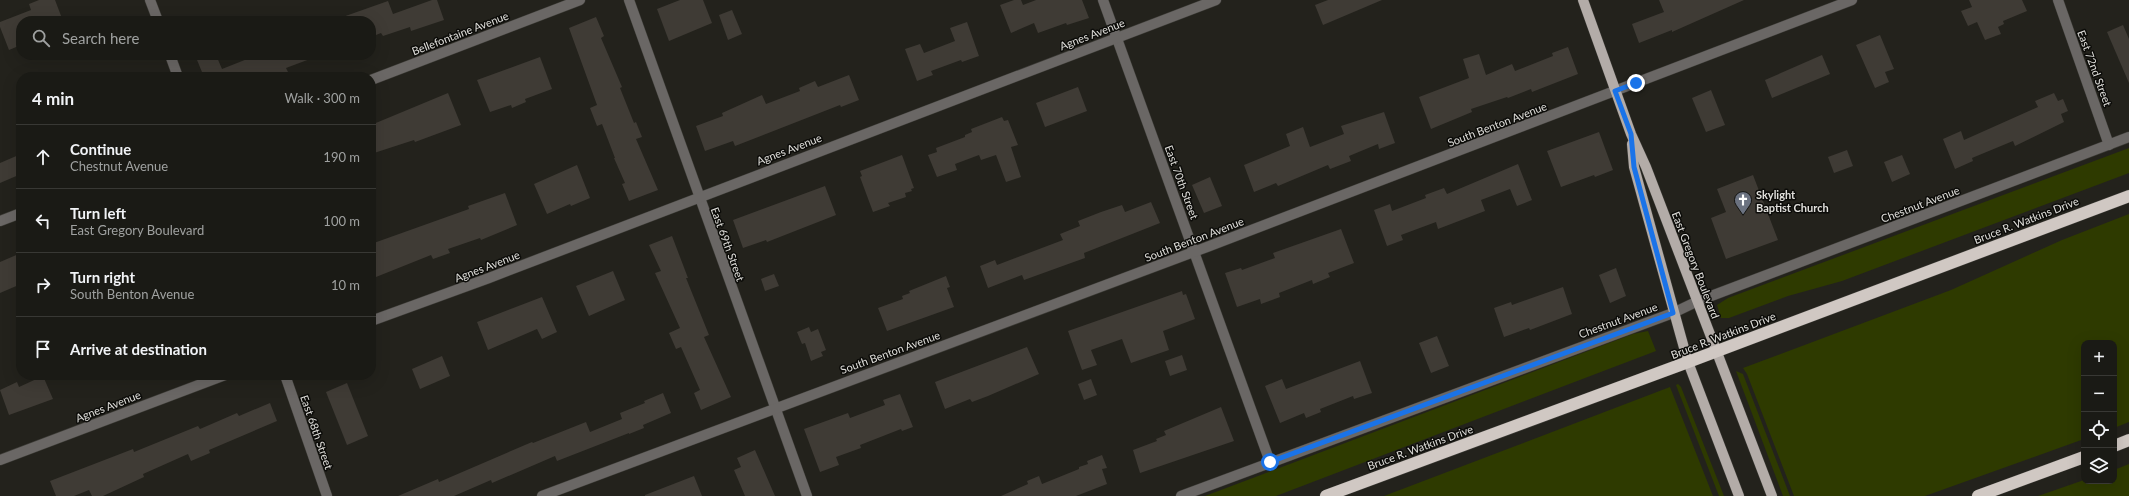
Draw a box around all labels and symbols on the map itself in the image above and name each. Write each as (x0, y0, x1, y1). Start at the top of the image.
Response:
street label: Bellefontaine Avenue (410, 8, 510, 57)
street label: Agnes Avenue (1058, 16, 1127, 52)
street label: East 72nd Street (2075, 28, 2115, 108)
route end (1627, 74, 1645, 92)
street label: South Benton Avenue (1446, 99, 1549, 149)
street label: Agnes Avenue (755, 131, 824, 167)
street label: East 70th Street (1163, 143, 1201, 221)
street label: Chestnut Avenue (1879, 183, 1961, 225)
place label: Skylight Baptist Church (1756, 188, 1829, 214)
church icon: Skylight Baptist Church (1733, 190, 1753, 215)
street label: Bruce R. Watkins Drive (1972, 194, 2080, 246)
street label: East 69th Street (709, 205, 747, 283)
street label: East Gregory Boulevard (1670, 210, 1722, 320)
street label: South Benton Avenue (1143, 214, 1246, 264)
street label: Agnes Avenue (453, 248, 522, 284)
street label: Chestnut Avenue (1577, 300, 1659, 340)
street label: Bruce R. Watkins Drive (1669, 309, 1777, 361)
street label: South Benton Avenue (838, 328, 942, 376)
street label: Agnes Avenue (74, 388, 143, 424)
street label: East 68th Street (298, 393, 336, 471)
street label: Bruce R. Watkins Drive (1365, 422, 1475, 472)
route start (1261, 453, 1279, 471)

